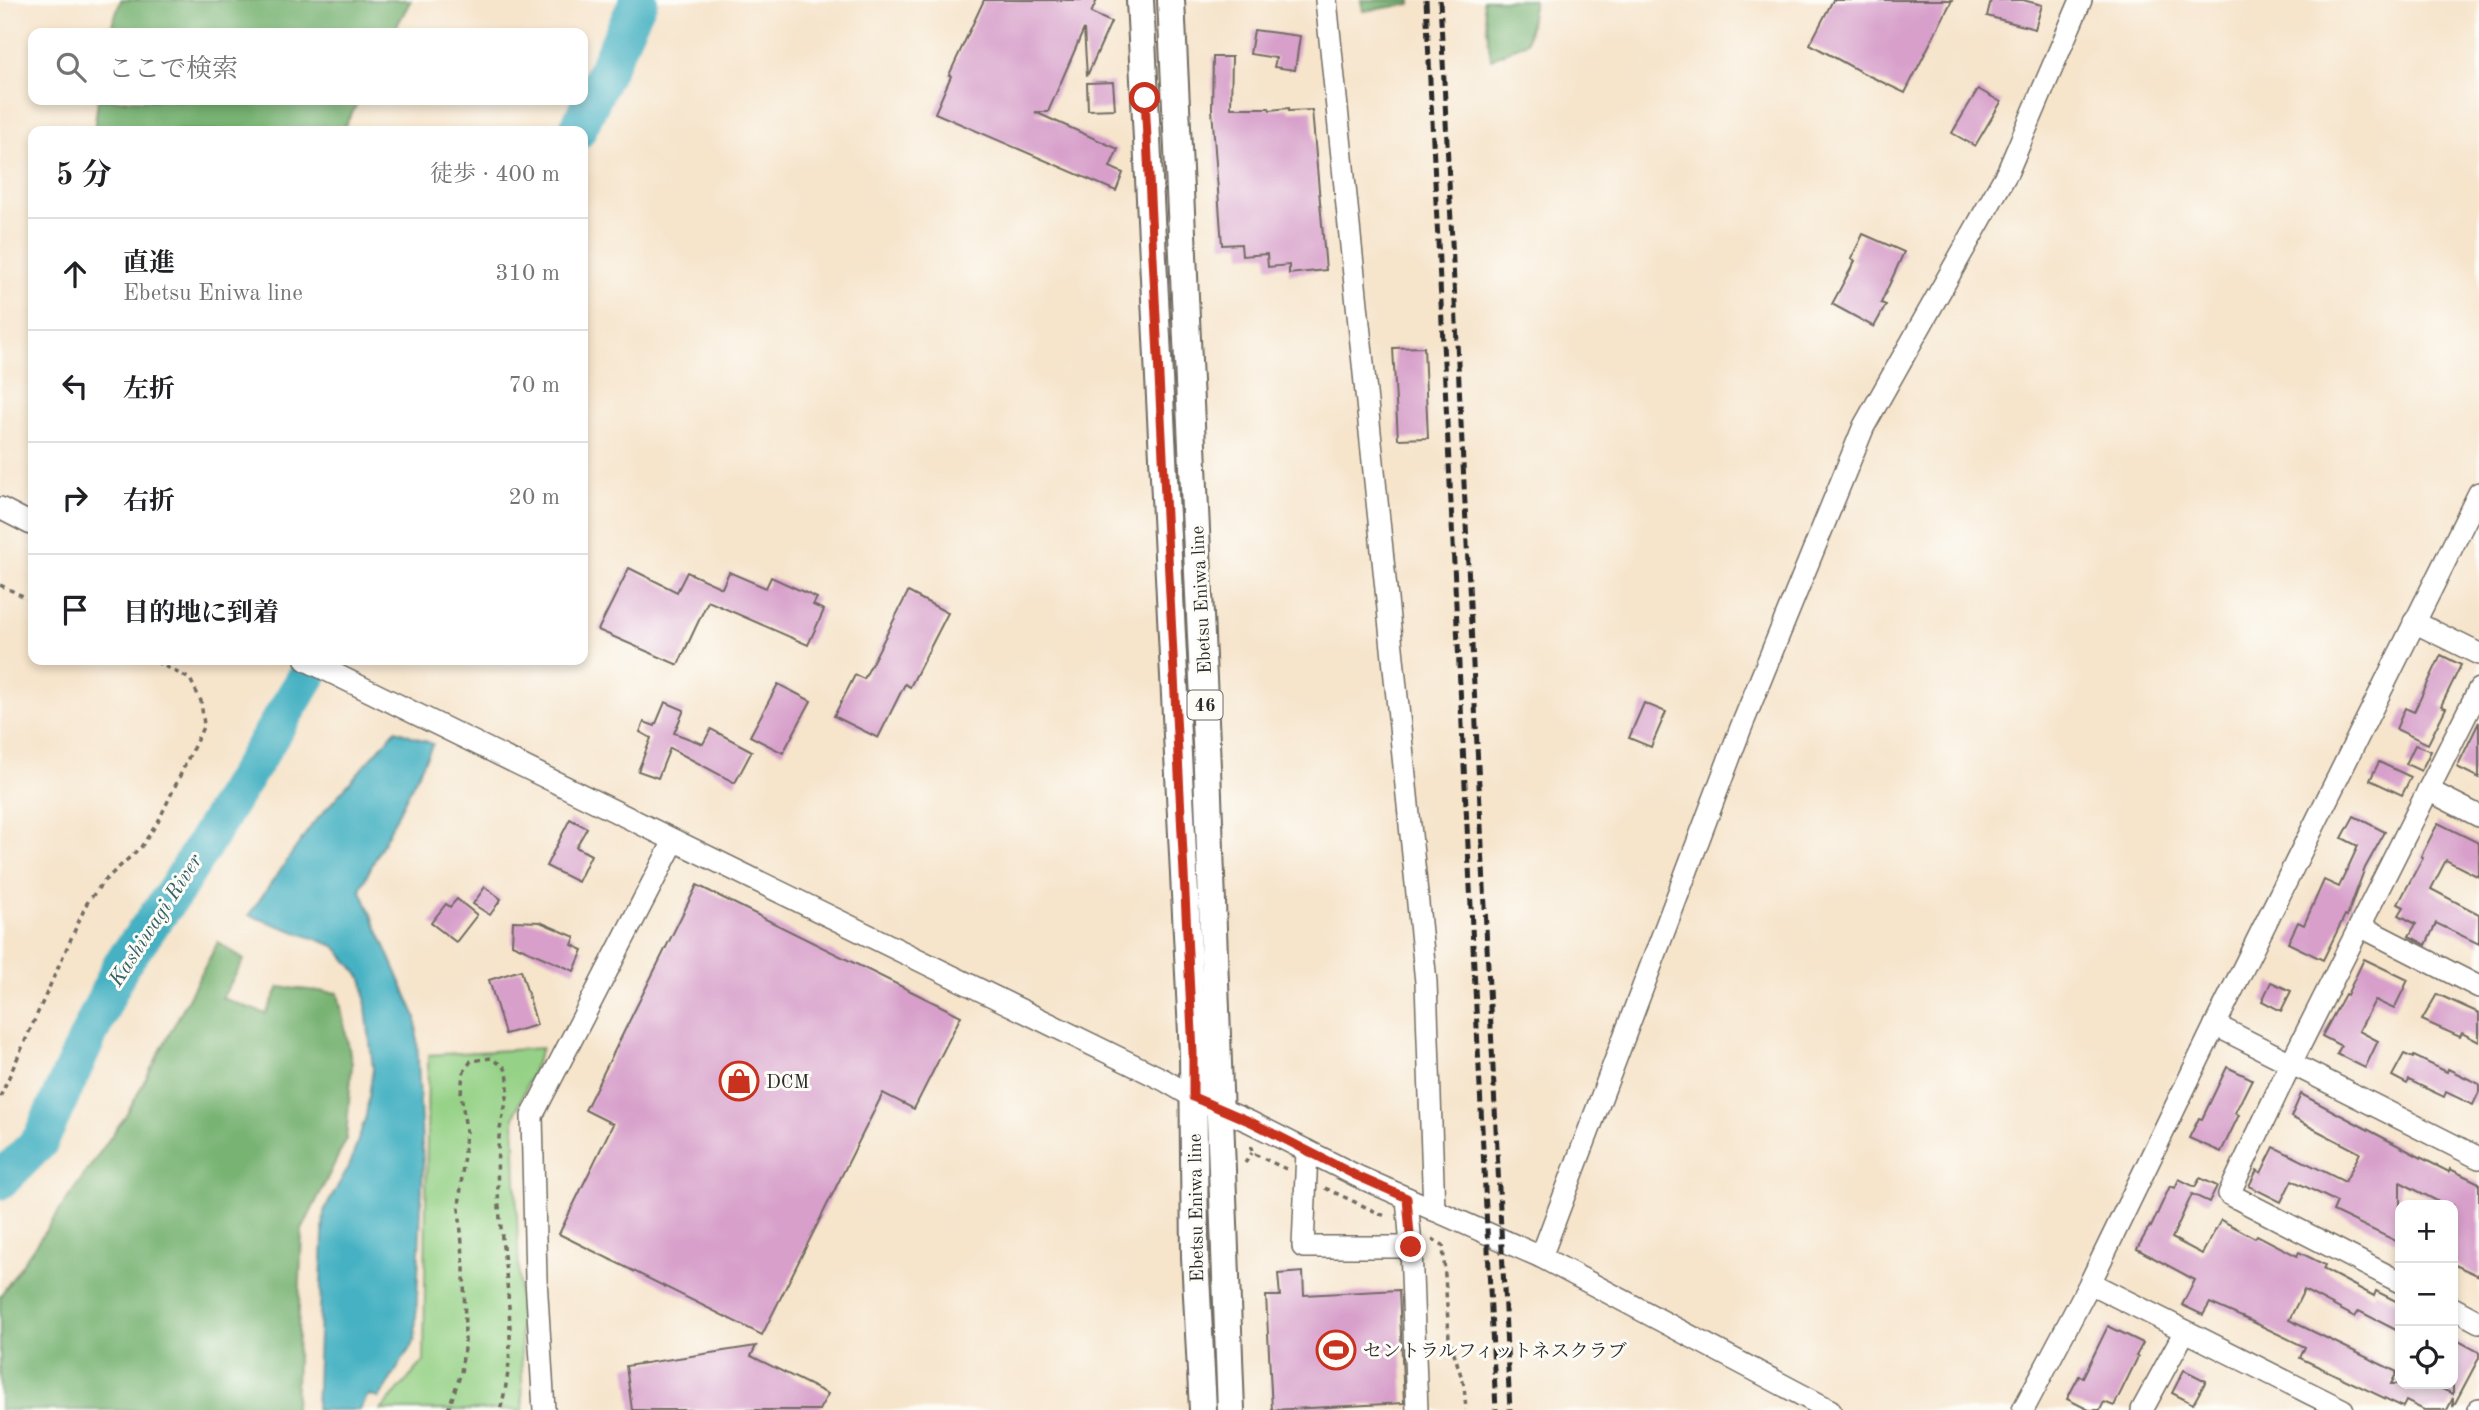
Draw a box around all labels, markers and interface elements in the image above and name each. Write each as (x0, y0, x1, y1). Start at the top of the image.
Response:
search box (28, 28, 588, 105)
icon: search (52, 48, 90, 86)
text: ここで検索 (108, 57, 238, 83)
route start (1129, 82, 1160, 113)
text: 5 分 (56, 161, 112, 191)
text: 徒歩 · 400 m (430, 163, 560, 186)
text: 直進 (123, 251, 175, 277)
icon: ahead (56, 255, 94, 293)
text: 310 m (495, 262, 560, 285)
text: Ebetsu Eniwa line (123, 282, 303, 305)
icon: left (56, 367, 94, 405)
text: 70 m (509, 374, 560, 397)
text: 左折 (123, 377, 175, 403)
icon: right (56, 479, 94, 517)
text: 20 m (509, 486, 560, 509)
text: 右折 (123, 489, 175, 515)
street label: Ebetsu Eniwa line (1189, 525, 1216, 675)
icon: arrive (56, 591, 94, 629)
text: 目的地に到着 (123, 601, 279, 627)
road number: 46 (1188, 690, 1222, 720)
water label: Kashiwagi River (105, 850, 207, 991)
shop icon: DCM (718, 1060, 760, 1102)
place label: DCM (766, 1074, 810, 1093)
street label: Ebetsu Eniwa line (1187, 1134, 1208, 1282)
map controls (2395, 1200, 2458, 1389)
button: + (2395, 1200, 2458, 1263)
route end (1395, 1231, 1426, 1262)
button: − (2395, 1263, 2458, 1326)
button: locate (2395, 1326, 2458, 1389)
sports icon: セントラルフィットネスクラブ (1315, 1329, 1357, 1371)
place label: セントラルフィットネスクラブ (1363, 1341, 1627, 1362)

